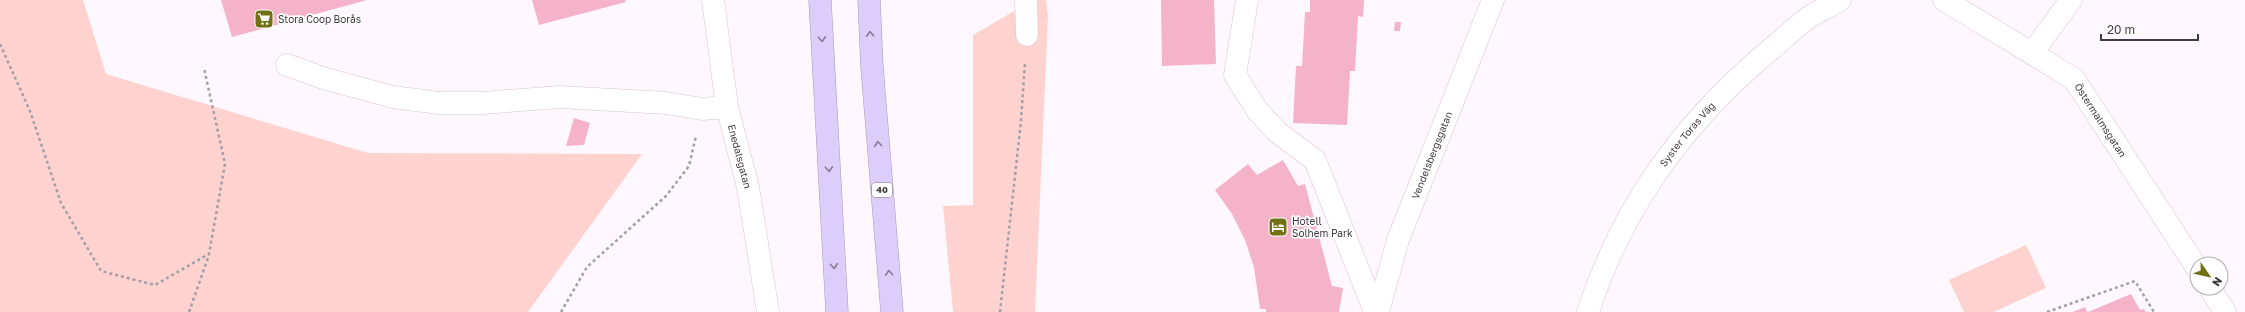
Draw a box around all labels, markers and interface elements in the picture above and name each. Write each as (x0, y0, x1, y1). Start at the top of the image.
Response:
supermarket icon: Stora Coop Borås (253, 8, 275, 30)
place label: Stora Coop Borås (278, 13, 361, 25)
scale bar (2101, 16, 2198, 42)
text: 20 m (2107, 22, 2135, 37)
one-way arrow (866, 31, 875, 37)
one-way arrow (818, 36, 826, 42)
street label: Östermalmsgatan (2072, 80, 2129, 159)
street label: Syster Toras Väg (1657, 99, 1717, 169)
street label: Vendelsbergsgatan (1409, 110, 1454, 201)
street label: Enedalsgatan (726, 123, 754, 190)
one-way arrow (874, 141, 883, 147)
one-way arrow (824, 166, 833, 172)
road number: 40 (872, 183, 892, 197)
place label: Hotell Solhem Park (1292, 215, 1353, 239)
hotel icon: Hotell Solhem Park (1267, 216, 1289, 238)
north arrow (2189, 256, 2229, 296)
one-way arrow (830, 263, 839, 269)
one-way arrow (885, 270, 894, 276)
text: N (2210, 275, 2225, 289)

